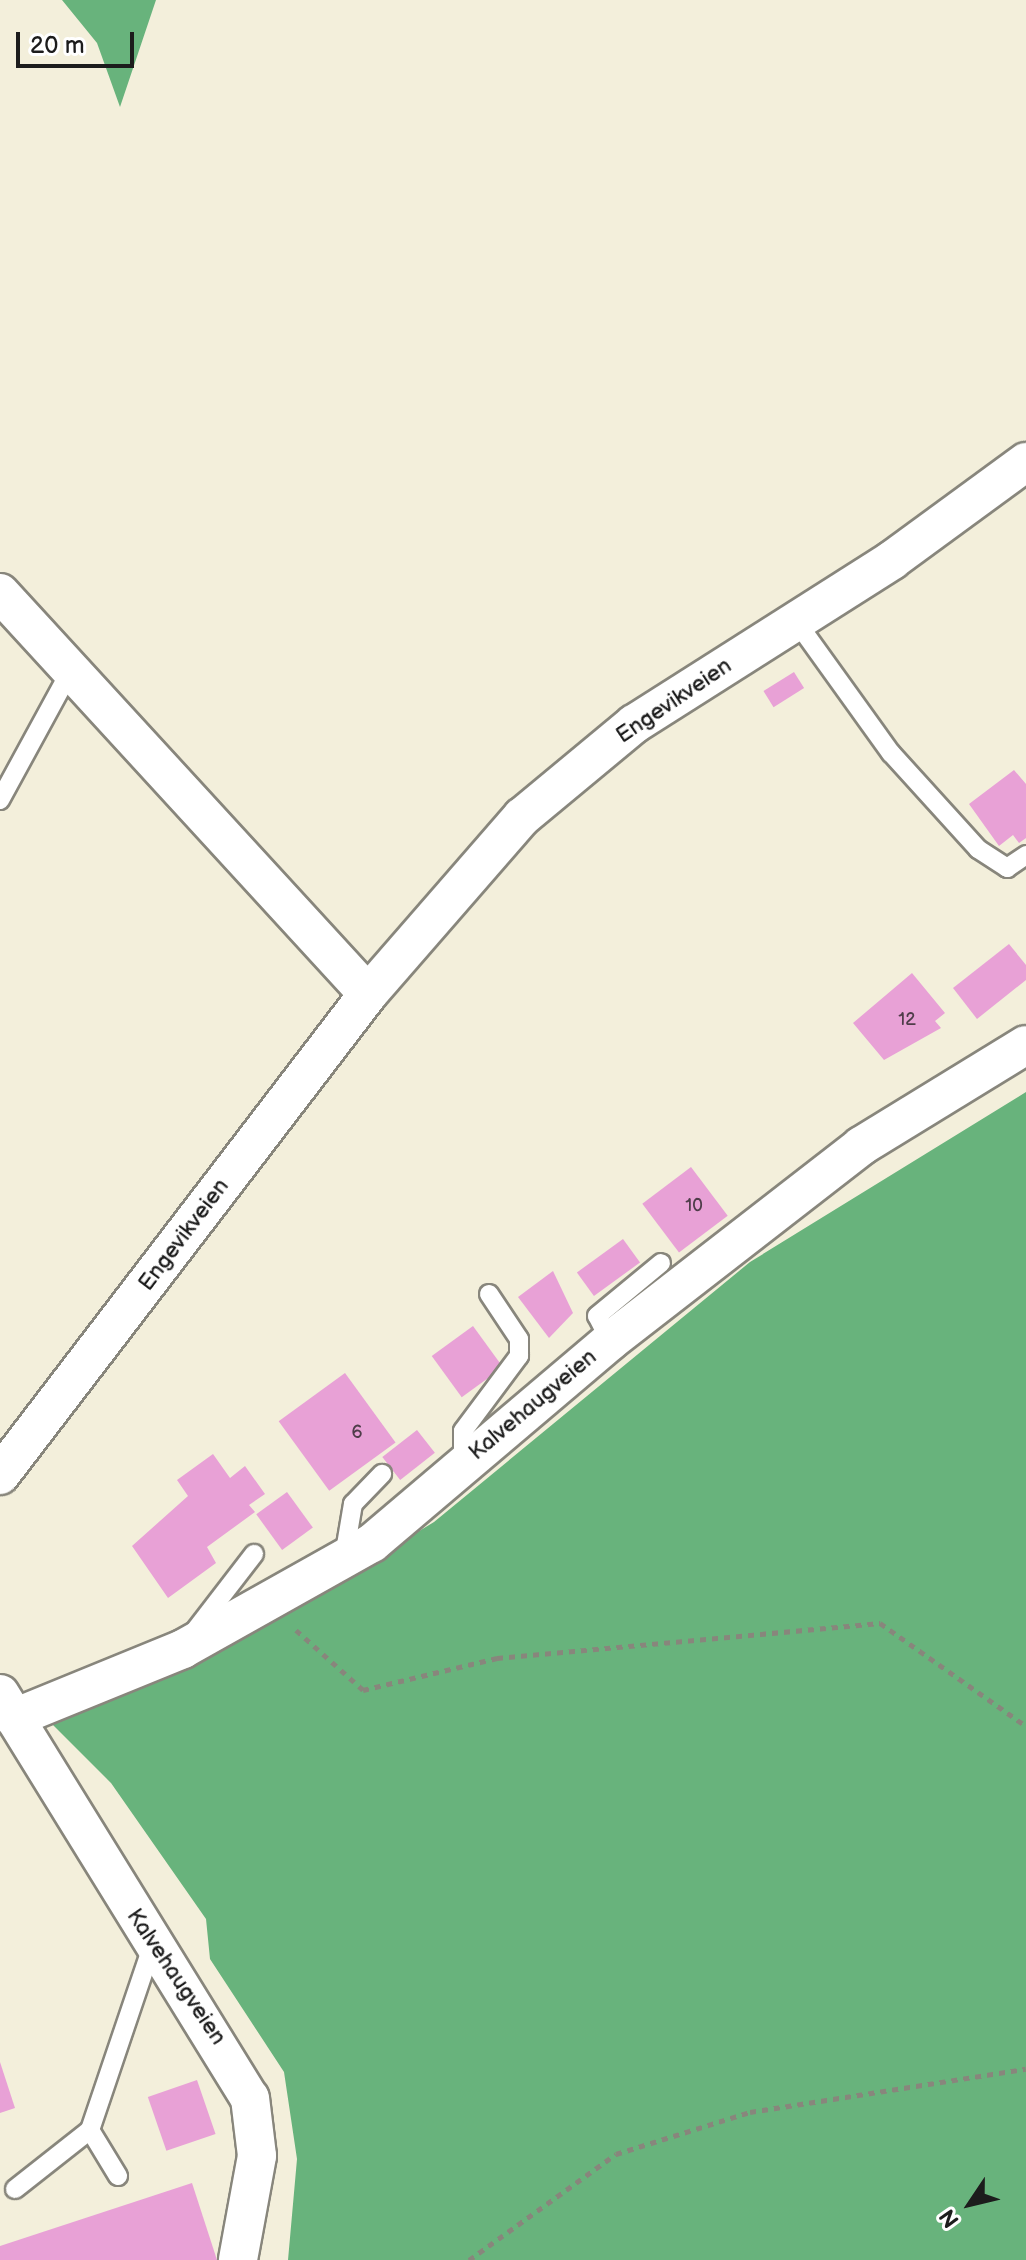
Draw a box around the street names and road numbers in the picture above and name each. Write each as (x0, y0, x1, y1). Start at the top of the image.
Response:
street label: Engevikveien (611, 653, 737, 749)
street label: Engevikveien (133, 1174, 235, 1296)
street label: Kalvehaugveien (464, 1344, 602, 1466)
street label: Kalvehaugveien (121, 1904, 231, 2050)

